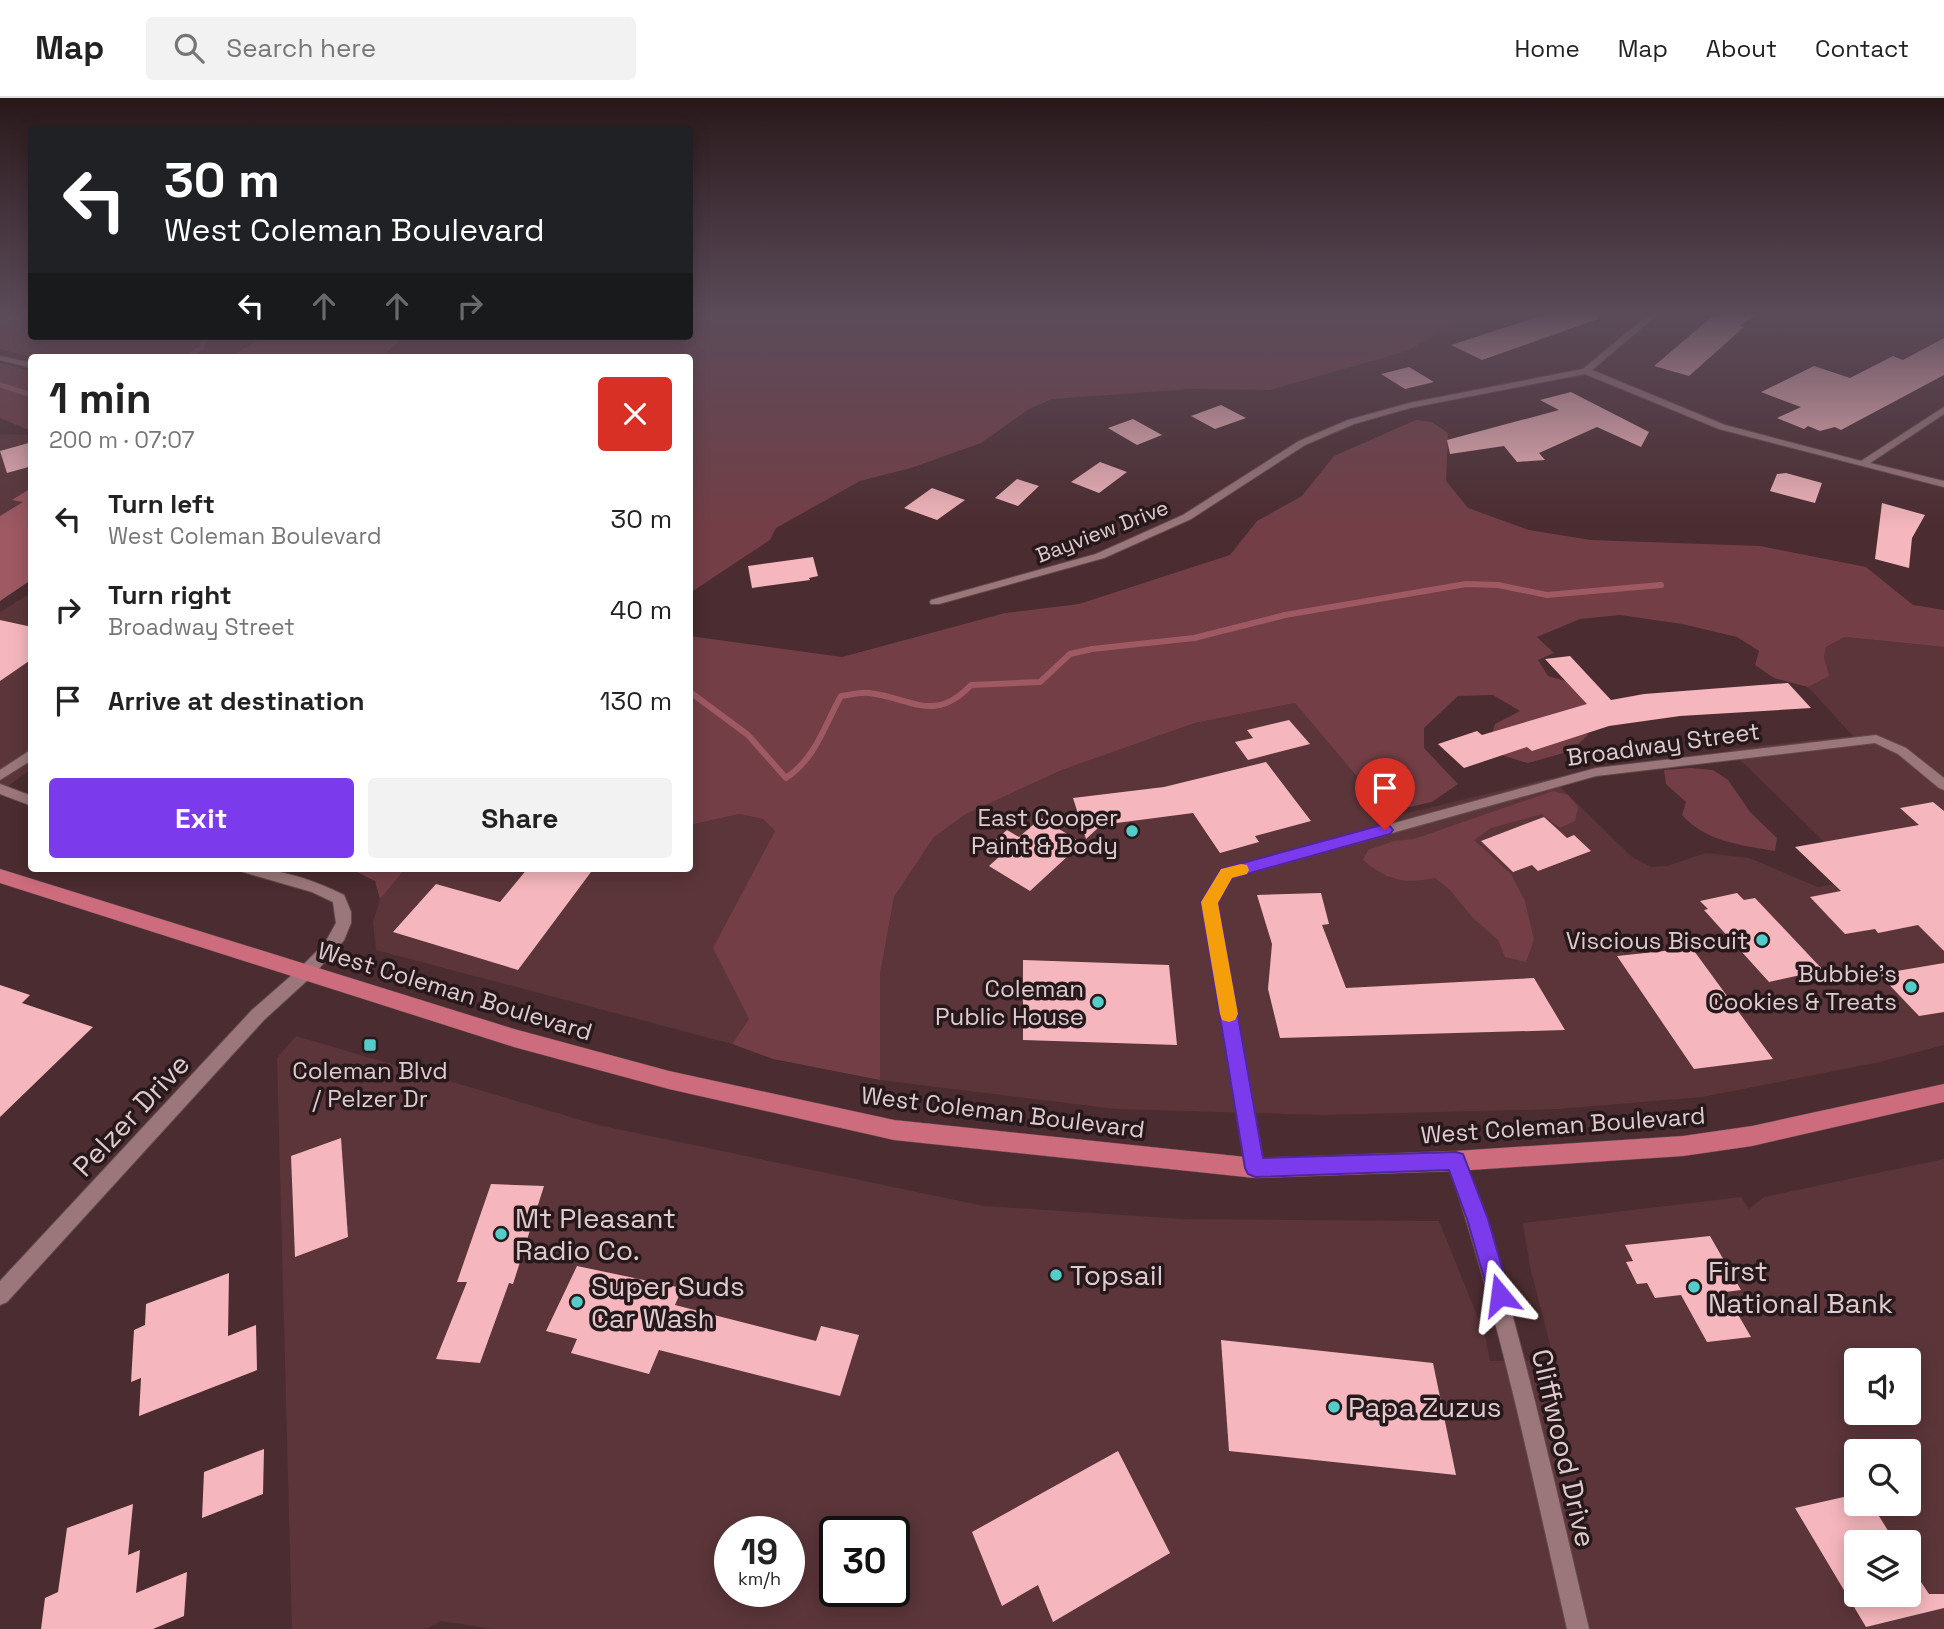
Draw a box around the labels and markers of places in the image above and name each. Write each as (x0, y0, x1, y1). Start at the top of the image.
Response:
pin (1355, 758, 1415, 830)
place label: East Cooper Paint & Body (971, 802, 1118, 861)
marker: East Cooper Paint & Body (1124, 823, 1140, 839)
place label: Viscious Biscuit (1566, 925, 1748, 956)
marker: Viscious Biscuit (1754, 932, 1770, 948)
place label: Bubbie's Cookies & Treats (1708, 958, 1897, 1017)
place label: Coleman Public House (935, 973, 1084, 1032)
marker: Bubbie's Cookies & Treats (1903, 979, 1919, 995)
marker: Coleman Public House (1090, 994, 1106, 1010)
marker: Coleman Blvd / Pelzer Dr (362, 1037, 378, 1053)
place label: Coleman Blvd / Pelzer Dr (292, 1055, 448, 1114)
place label: Mt Pleasant Radio Co. (515, 1200, 676, 1268)
marker: Mt Pleasant Radio Co. (493, 1226, 509, 1242)
place label: First National Bank (1708, 1253, 1893, 1321)
place label: Topsail (1070, 1257, 1163, 1293)
marker: Topsail (1048, 1267, 1064, 1283)
place label: Super Suds Car Wash (591, 1268, 745, 1336)
marker: First National Bank (1686, 1279, 1702, 1295)
marker: Super Suds Car Wash (569, 1294, 585, 1310)
place label: Papa Zuzus (1348, 1389, 1502, 1425)
marker: Papa Zuzus (1326, 1399, 1342, 1415)

